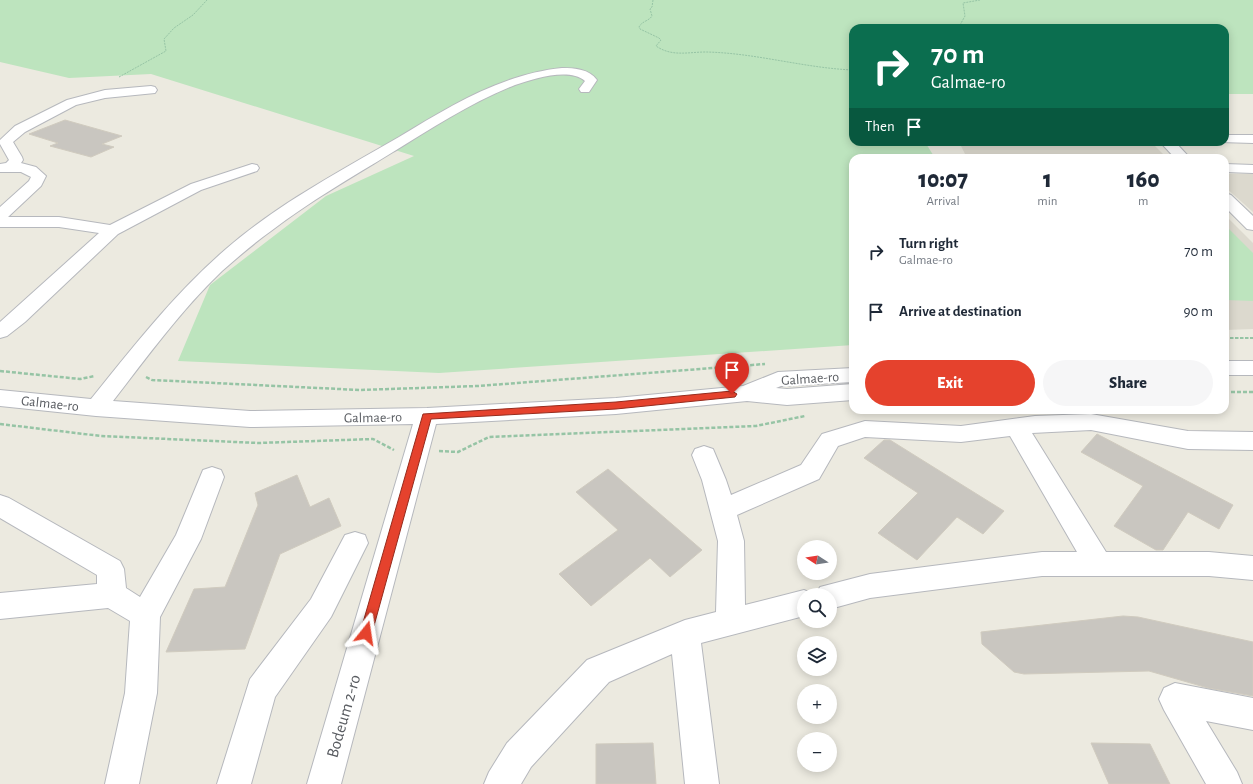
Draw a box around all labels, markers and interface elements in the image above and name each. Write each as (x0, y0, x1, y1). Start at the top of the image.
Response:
icon: right (865, 40, 917, 92)
text: 70 m (931, 41, 985, 69)
text: Galmae-ro (931, 74, 1006, 92)
icon: arrive (903, 116, 925, 138)
text: Then (865, 119, 895, 134)
text: 10:07 (918, 168, 968, 192)
text: 1 (1043, 168, 1052, 192)
text: 160 (1127, 168, 1160, 192)
text: Arrival (926, 195, 960, 208)
text: min (1037, 195, 1058, 208)
text: m (1138, 195, 1148, 208)
text: Turn right (899, 236, 958, 251)
icon: right (865, 241, 887, 263)
text: 70 m (1184, 244, 1213, 259)
text: Galmae-ro (899, 254, 953, 267)
icon: arrive (865, 301, 887, 323)
text: Arrive at destination (899, 304, 1022, 319)
text: 90 m (1184, 304, 1213, 319)
pin (715, 353, 749, 394)
icon: arrive (721, 359, 743, 381)
button: Exit (865, 360, 1035, 406)
button: Share (1043, 360, 1213, 406)
street label: Galmae-ro (781, 370, 840, 388)
street label: Galmae-ro (20, 394, 80, 414)
street label: Galmae-ro (344, 410, 402, 426)
north arrow (797, 540, 837, 580)
map controls (797, 540, 837, 772)
button: search (797, 588, 837, 628)
position arrow (345, 612, 387, 654)
button: layers (797, 636, 837, 676)
street label: Bodeum 2-ro (324, 673, 363, 760)
button: + (797, 684, 837, 724)
button: − (797, 732, 837, 772)

